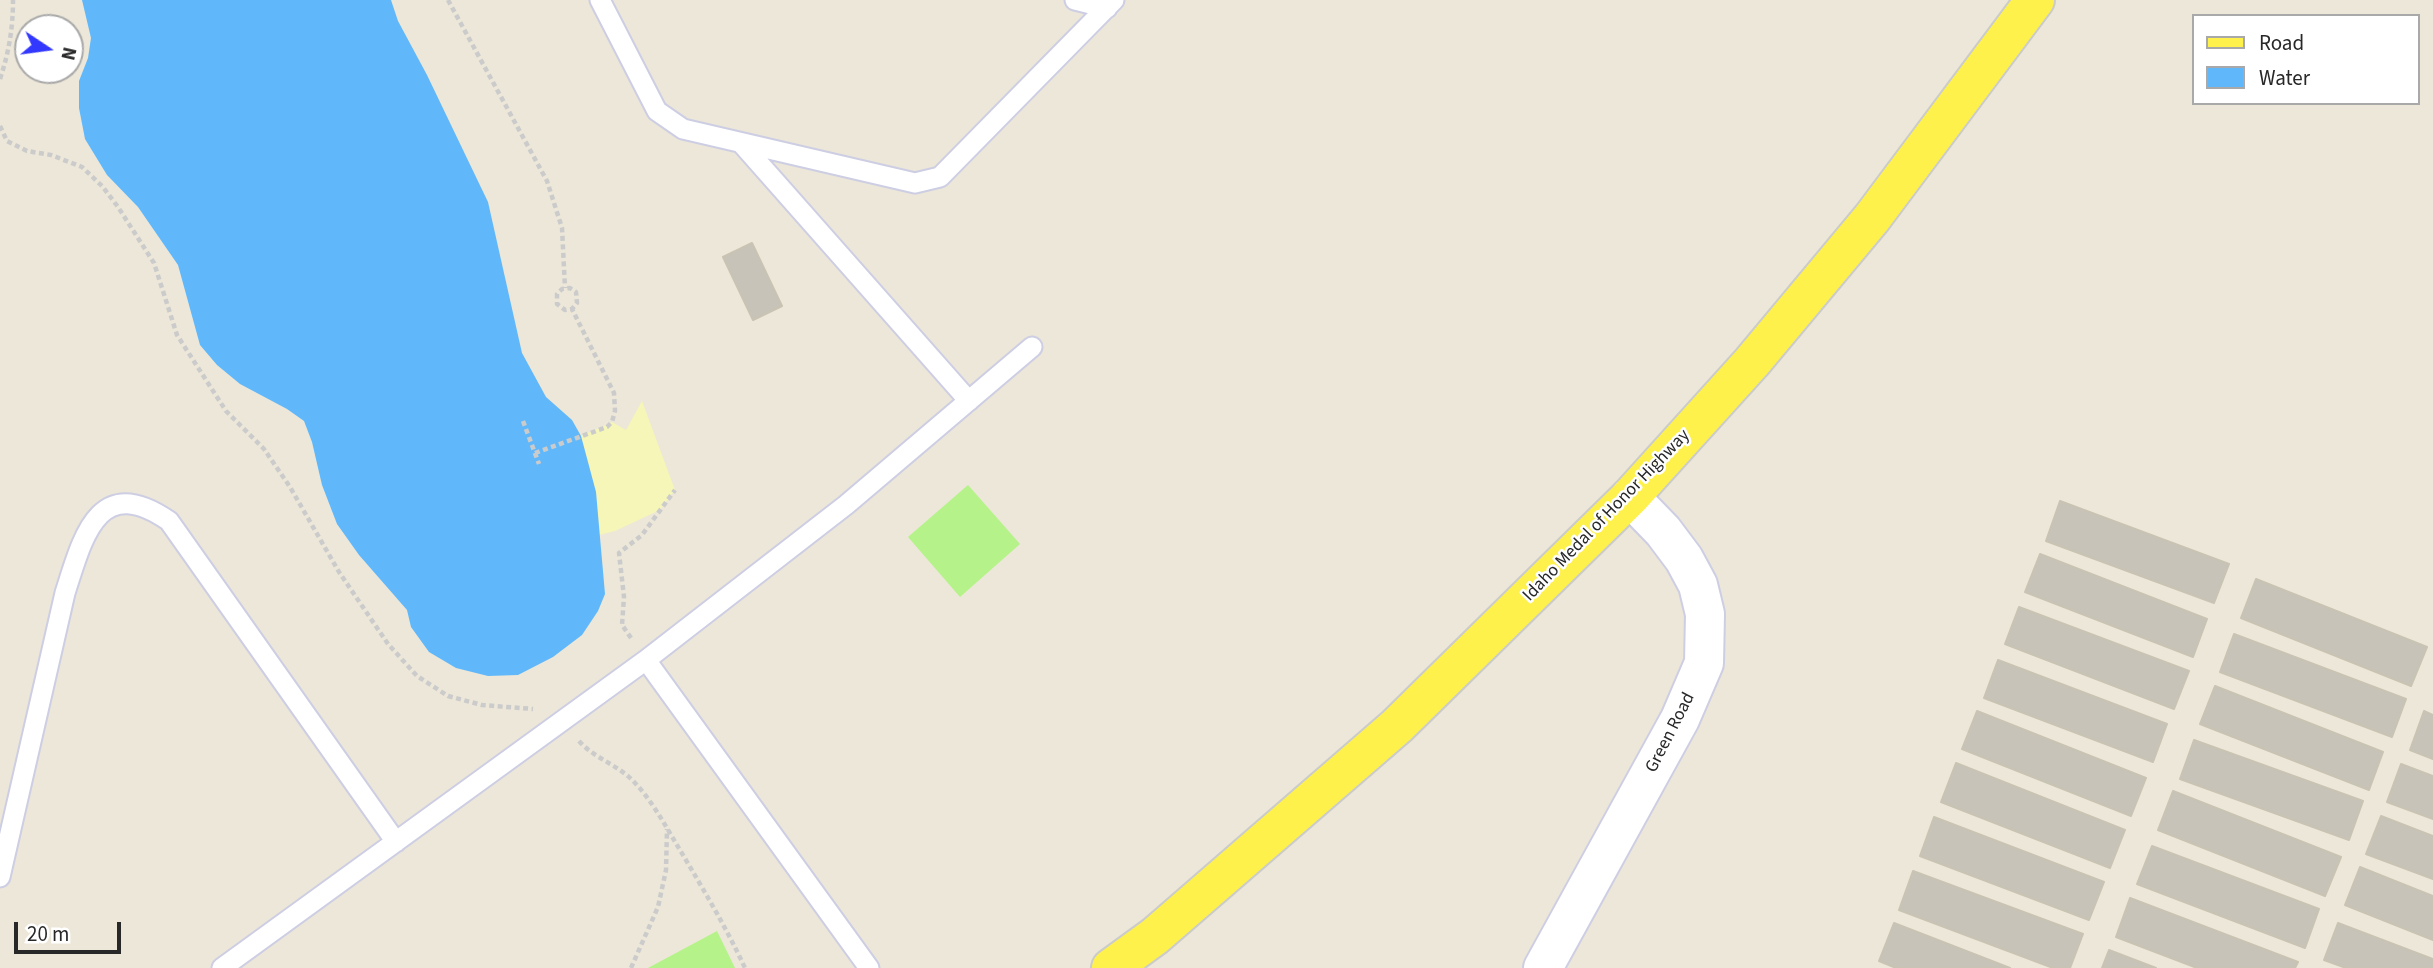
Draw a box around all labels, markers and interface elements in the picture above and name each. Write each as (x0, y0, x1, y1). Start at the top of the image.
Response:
north arrow (14, 14, 84, 84)
legend (2192, 14, 2419, 105)
text: Road (2259, 28, 2304, 58)
text: N (53, 44, 83, 63)
text: Water (2259, 63, 2310, 93)
street label: Idaho Medal of Honor Highway (1519, 425, 1695, 607)
street label: Green Road (1642, 689, 1700, 777)
scale bar (18, 908, 124, 952)
text: 20 m (27, 919, 69, 949)

